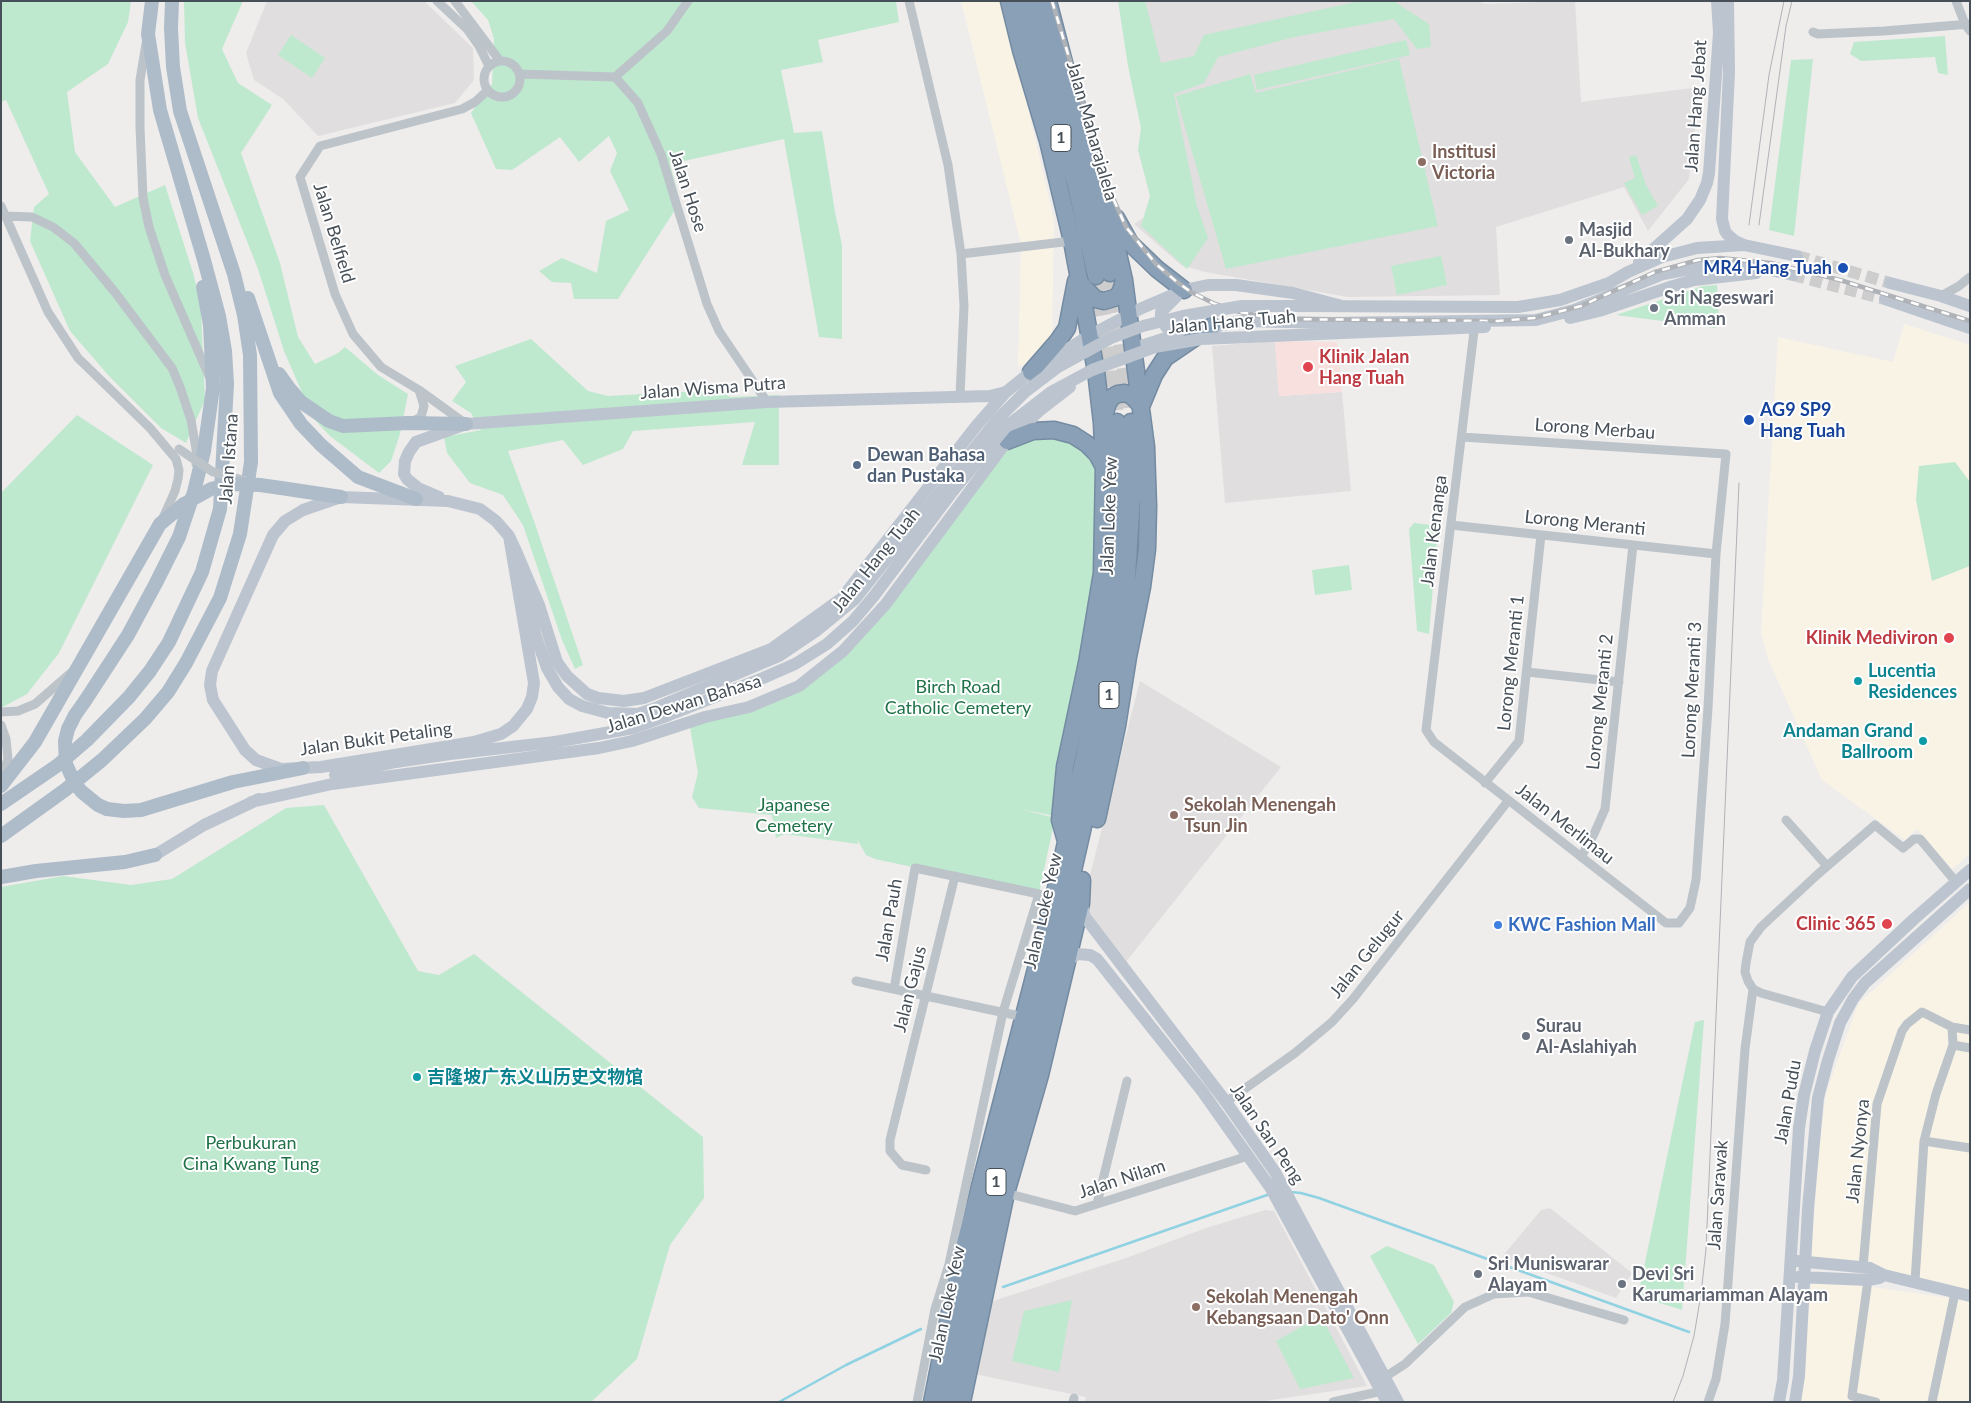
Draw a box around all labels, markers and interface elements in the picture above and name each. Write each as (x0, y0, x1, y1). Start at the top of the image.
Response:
street label: Jalan Hang Jebat (1681, 39, 1711, 173)
street label: Jalan Maharajalela (1062, 59, 1122, 203)
road number: 1 (1051, 125, 1071, 152)
place label: Institusi Victoria (1432, 141, 1496, 183)
street label: Jalan Hose (665, 147, 711, 235)
marker: Institusi Victoria (1416, 156, 1428, 168)
street label: Jalan Belfield (309, 180, 359, 286)
place label: Masjid Al-Bukhary (1579, 219, 1670, 262)
marker: Masjid Al-Bukhary (1563, 234, 1575, 246)
place label: MR4 Hang Tuah (1703, 257, 1832, 279)
marker: MR4 Hang Tuah (1836, 261, 1850, 275)
place label: Sri Nageswari Amman (1664, 287, 1774, 330)
marker: Sri Nageswari Amman (1648, 302, 1660, 314)
street label: Jalan Hang Tuah (1167, 306, 1297, 338)
place label: Klinik Jalan Hang Tuah (1319, 346, 1409, 388)
marker: Klinik Jalan Hang Tuah (1301, 360, 1315, 374)
street label: Jalan Wisma Putra (640, 372, 786, 404)
place label: AG9 SP9 Hang Tuah (1760, 399, 1845, 442)
street label: Jalan Istana (215, 413, 243, 505)
marker: AG9 SP9 Hang Tuah (1742, 413, 1756, 427)
street label: Lorong Merbau (1534, 414, 1656, 444)
place label: Dewan Bahasa dan Pustaka (867, 444, 985, 486)
street label: Jalan Loke Yew (1096, 456, 1122, 576)
marker: Dewan Bahasa dan Pustaka (851, 459, 863, 471)
street label: Jalan Kenanga (1416, 474, 1452, 588)
street label: Jalan Hang Tuah (827, 503, 925, 617)
street label: Lorong Meranti (1523, 506, 1647, 540)
street label: Lorong Meranti 1 (1493, 594, 1529, 732)
street label: Lorong Meranti 3 (1678, 621, 1706, 759)
place label: Klinik Mediviron (1806, 627, 1938, 649)
marker: Klinik Mediviron (1942, 631, 1956, 645)
street label: Lorong Meranti 2 (1582, 633, 1618, 771)
place label: Lucentia Residences (1868, 660, 1957, 702)
street label: Jalan Dewan Bahasa (604, 670, 764, 738)
marker: Lucentia Residences (1852, 675, 1864, 687)
park label: Birch Road Catholic Cemetery (885, 676, 1031, 719)
road number: 1 (1099, 682, 1119, 708)
street label: Jalan Bukit Petaling (299, 718, 453, 760)
place label: Andaman Grand Ballroom (1783, 720, 1913, 762)
marker: Andaman Grand Ballroom (1917, 735, 1929, 747)
street label: Jalan Merlimau (1512, 779, 1618, 869)
park label: Japanese Cemetery (755, 794, 833, 836)
place label: Sekolah Menengah Tsun Jin (1184, 794, 1336, 836)
marker: Sekolah Menengah Tsun Jin (1168, 809, 1180, 821)
street label: Jalan Loke Yew (1019, 851, 1067, 971)
street label: Jalan Pauh (871, 877, 907, 963)
street label: Jalan Gelugur (1325, 906, 1409, 1002)
place label: Clinic 365 (1796, 913, 1876, 935)
place label: KWC Fashion Mall (1508, 914, 1656, 936)
marker: Clinic 365 (1880, 917, 1894, 931)
marker: KWC Fashion Mall (1492, 919, 1504, 931)
street label: Jalan Gajus (889, 944, 931, 1034)
place label: Surau Al-Aslahiyah (1536, 1015, 1637, 1058)
marker: Surau Al-Aslahiyah (1520, 1030, 1532, 1042)
street label: Jalan Pudu (1770, 1058, 1806, 1146)
place label: 吉隆坡广东义山历史文物馆 (427, 1066, 643, 1088)
marker: 吉隆坡广东义山历史文物馆 (411, 1071, 423, 1083)
street label: Jalan San Peng (1225, 1080, 1309, 1188)
street label: Jalan Nyonya (1842, 1098, 1874, 1204)
park label: Perbukuran Cina Kwang Tung (183, 1132, 319, 1174)
street label: Jalan Sarawak (1703, 1139, 1733, 1251)
street label: Jalan Nilam (1076, 1155, 1168, 1203)
road number: 1 (986, 1168, 1006, 1196)
street label: Jalan Loke Yew (924, 1244, 970, 1364)
place label: Sri Muniswarar Alayam (1488, 1253, 1609, 1296)
place label: Devi Sri Karumariamman Alayam (1632, 1263, 1828, 1306)
marker: Sri Muniswarar Alayam (1472, 1268, 1484, 1280)
marker: Devi Sri Karumariamman Alayam (1616, 1278, 1628, 1290)
place label: Sekolah Menengah Kebangsaan Dato' Onn (1206, 1286, 1389, 1328)
marker: Sekolah Menengah Kebangsaan Dato' Onn (1190, 1301, 1202, 1313)

